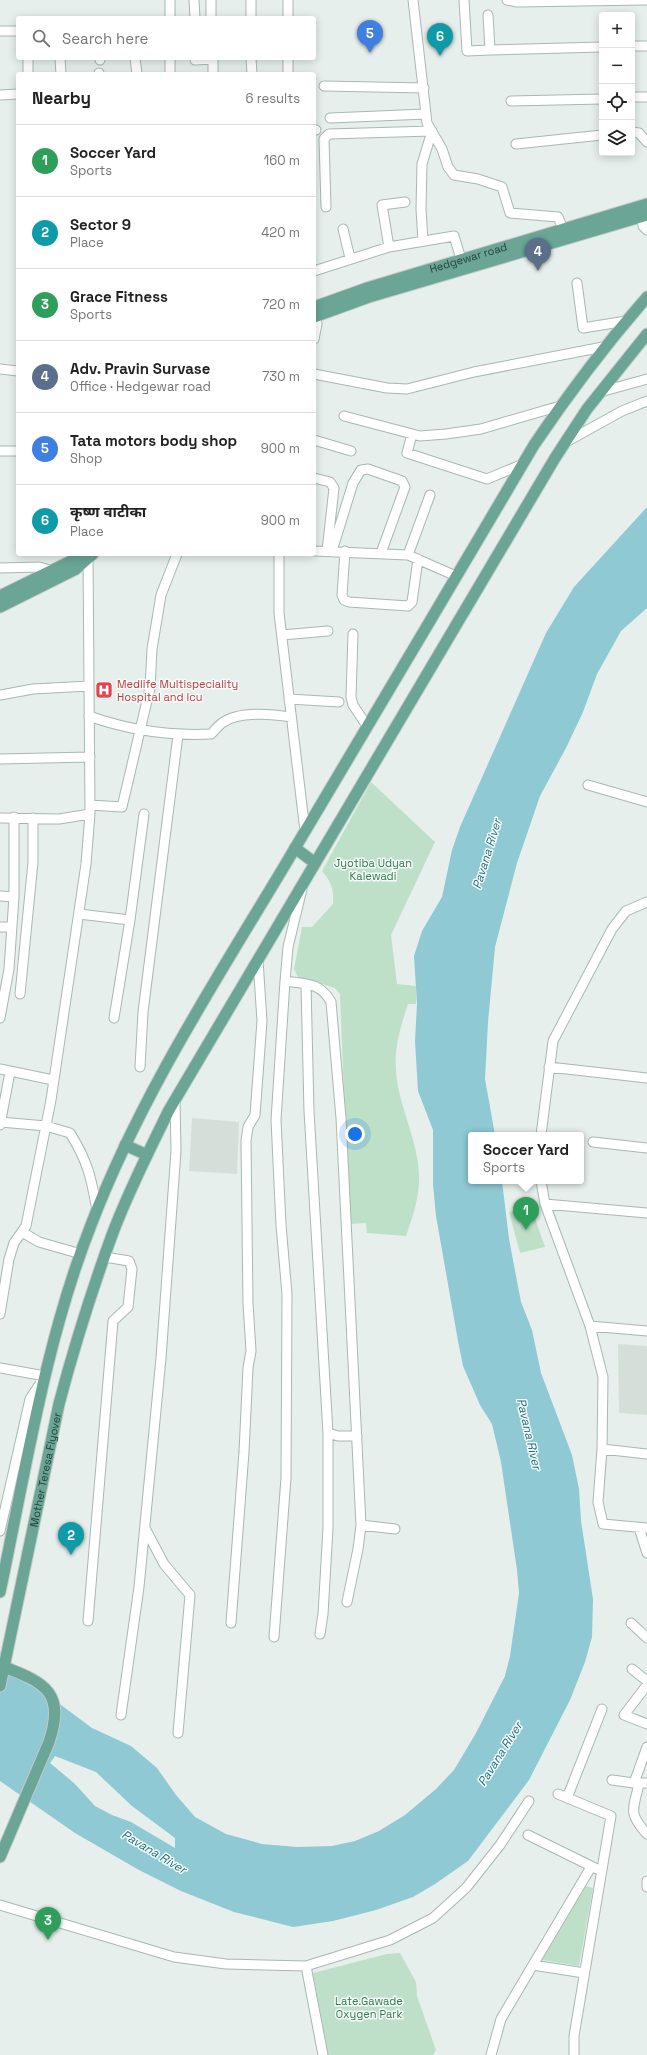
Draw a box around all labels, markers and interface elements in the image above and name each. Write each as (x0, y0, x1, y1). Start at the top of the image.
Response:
map controls (599, 12, 635, 156)
button: + (599, 12, 635, 48)
search box (16, 16, 316, 60)
pin: 5 (357, 20, 383, 53)
pin: 6 (427, 23, 453, 56)
icon: search (30, 27, 52, 49)
text: Search here (62, 29, 148, 48)
button: − (599, 48, 635, 84)
button: locate (599, 84, 635, 120)
text: Nearby (32, 87, 91, 109)
text: 6 results (246, 90, 300, 107)
button: layers (599, 120, 635, 156)
text: Soccer Yard (70, 143, 156, 162)
text: 1 (42, 152, 48, 169)
text: 160 m (264, 152, 300, 169)
text: Sports (70, 162, 112, 179)
text: Sector 9 (70, 215, 131, 234)
text: 2 (41, 224, 49, 241)
text: 420 m (261, 224, 300, 241)
text: Place (70, 234, 104, 251)
pin: 4 (525, 238, 551, 271)
street label: Hedgewar road (428, 239, 509, 276)
text: Grace Fitness (70, 287, 168, 306)
text: 3 (41, 296, 49, 313)
text: 720 m (262, 296, 300, 313)
text: Sports (70, 306, 112, 323)
text: Adv. Pravin Survase (70, 359, 210, 378)
text: 4 (41, 368, 49, 385)
text: 730 m (262, 368, 300, 385)
text: Office · Hedgewar road (70, 378, 211, 395)
text: Tata motors body shop (70, 431, 237, 450)
text: 5 (41, 440, 49, 457)
text: 900 m (261, 440, 300, 457)
text: Shop (70, 450, 102, 467)
text: कृष्ण वाटीका (70, 502, 146, 521)
text: 6 (41, 512, 49, 529)
text: 900 m (261, 512, 300, 529)
text: Place (70, 523, 104, 540)
place label: Medlife Multispeciality Hospital and Icu (117, 677, 238, 704)
hospital icon: Medlife Multispeciality Hospital and Icu (94, 680, 114, 700)
water label: Pavana River (469, 816, 506, 891)
park label: Jyotiba Udyan Kalewadi (334, 856, 412, 883)
your location (345, 1124, 365, 1144)
popup (468, 1132, 584, 1184)
text: Soccer Yard (483, 1140, 569, 1159)
text: Sports (483, 1159, 525, 1176)
pin: 1 (513, 1197, 539, 1230)
water label: Pavana River (513, 1397, 545, 1473)
street label: Mother Teresa Flyover (26, 1411, 64, 1528)
pin: 2 (58, 1522, 84, 1555)
water label: Pavana River (474, 1718, 527, 1789)
water label: Pavana River (119, 1826, 190, 1878)
pin: 3 (35, 1907, 61, 1940)
park label: Late.Gawade Oxygen Park (335, 1994, 403, 2021)

